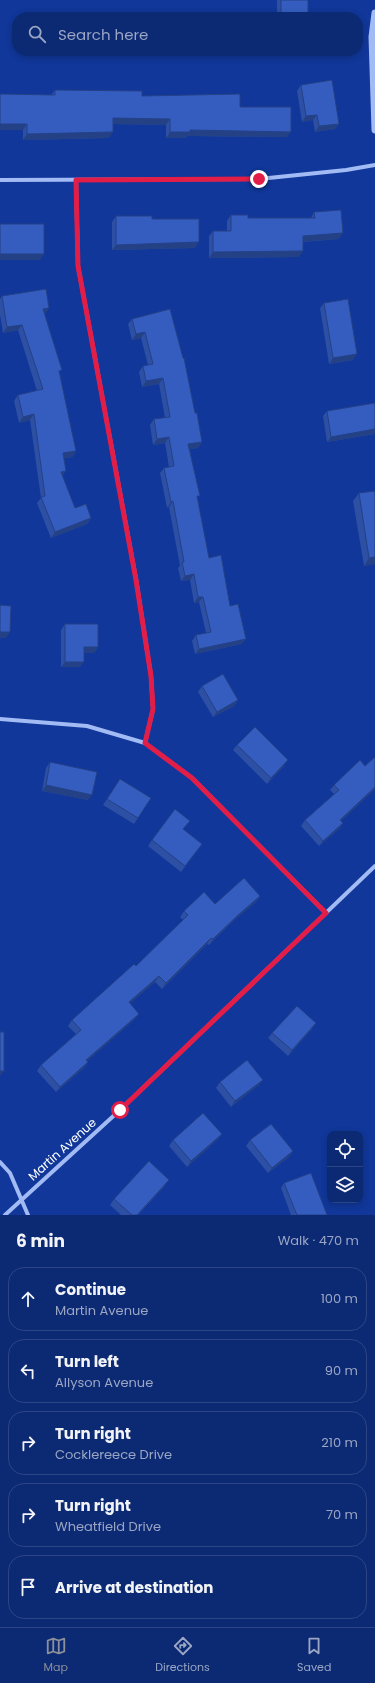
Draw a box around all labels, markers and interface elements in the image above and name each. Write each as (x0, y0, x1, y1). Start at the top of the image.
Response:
search box (12, 12, 363, 56)
icon: search (26, 23, 48, 45)
text: Search here (58, 24, 148, 45)
route end (250, 170, 268, 188)
route start (111, 1101, 129, 1119)
street label: Martin Avenue (24, 1114, 100, 1184)
map controls (327, 1131, 363, 1203)
button: locate (327, 1131, 363, 1167)
button: layers (327, 1167, 363, 1203)
text: 6 min (16, 1229, 65, 1253)
text: Walk · 470 m (278, 1231, 359, 1250)
text: Continue (55, 1279, 126, 1300)
icon: ahead (17, 1288, 39, 1310)
text: 100 m (321, 1289, 358, 1308)
text: Martin Avenue (55, 1301, 148, 1320)
text: Turn left (55, 1351, 119, 1372)
icon: left (17, 1360, 39, 1382)
text: 90 m (325, 1361, 358, 1380)
text: Allyson Avenue (55, 1373, 153, 1392)
text: Turn right (55, 1423, 131, 1444)
icon: right (17, 1432, 39, 1454)
text: 210 m (321, 1433, 358, 1452)
text: Cocklereece Drive (55, 1445, 172, 1464)
text: Turn right (55, 1495, 131, 1516)
icon: right (17, 1504, 39, 1526)
text: 70 m (326, 1505, 358, 1524)
text: Wheatfield Drive (55, 1517, 161, 1536)
icon: arrive (17, 1576, 39, 1598)
text: Arrive at destination (55, 1577, 213, 1598)
tab: Map (44, 1635, 68, 1676)
tab: Directions (155, 1635, 210, 1676)
tab: Saved (297, 1635, 331, 1676)

